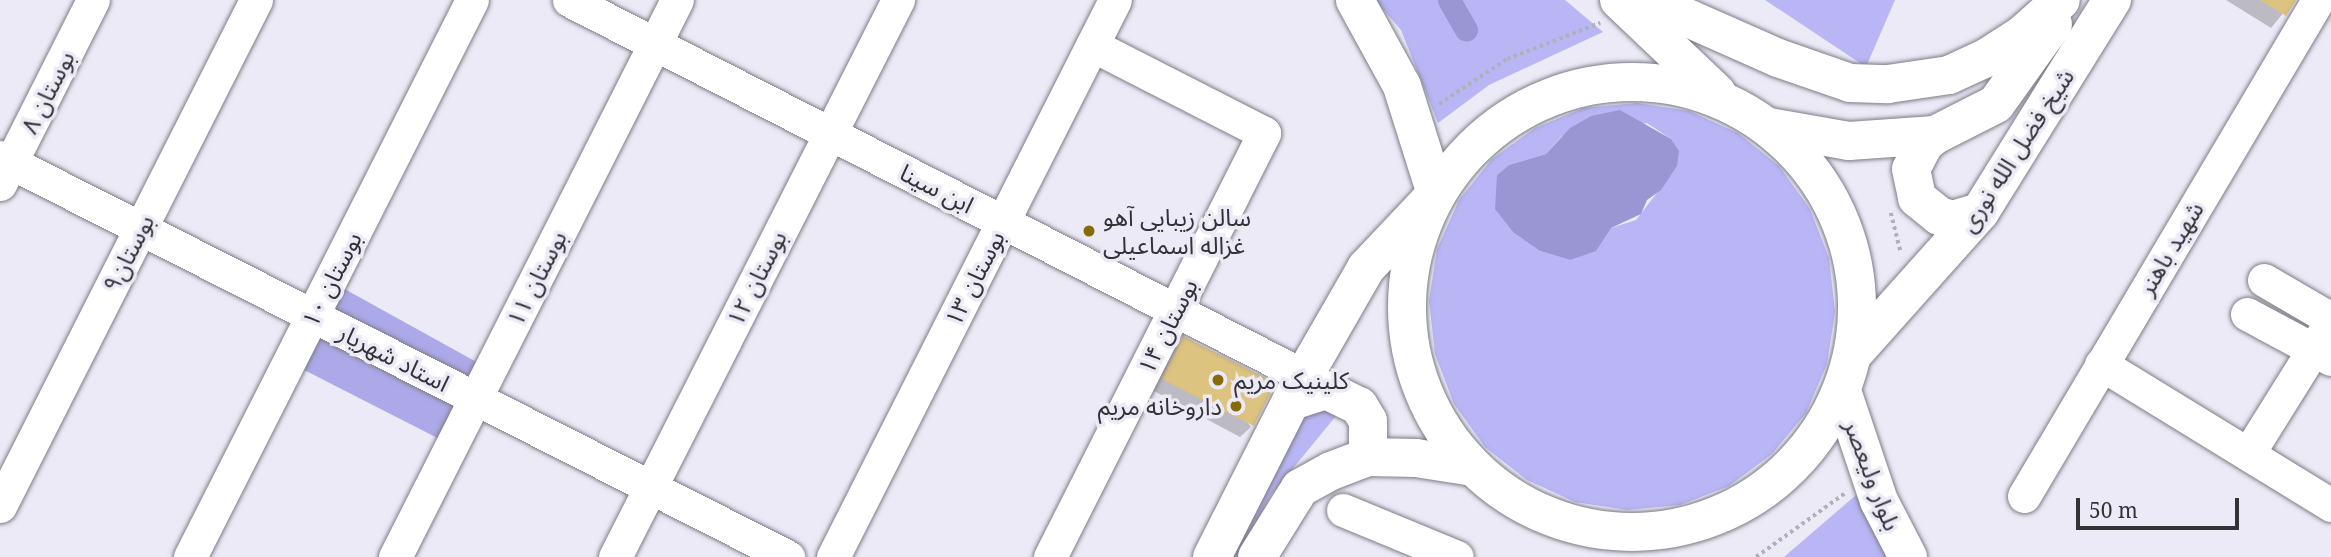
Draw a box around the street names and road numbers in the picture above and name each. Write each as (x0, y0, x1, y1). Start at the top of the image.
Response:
street label: بوستان ۸ (14, 46, 80, 138)
street label: شیخ فضل الله نوری (1953, 63, 2079, 237)
street label: ابن سینا (895, 157, 979, 219)
street label: شهید باهنر (2131, 196, 2209, 300)
street label: بوستان۹ (96, 210, 160, 296)
street label: بوستان ۱۱ (500, 226, 572, 330)
street label: بوستان ۱۲ (720, 226, 792, 330)
street label: بوستان ۱۳ (938, 226, 1010, 330)
street label: بوستان ۱۰ (295, 227, 367, 331)
street label: بوستان ۱۴ (1131, 274, 1203, 378)
street label: استاد شهریار (334, 317, 454, 397)
street label: بلوار ولیعصر (1839, 415, 1907, 535)

